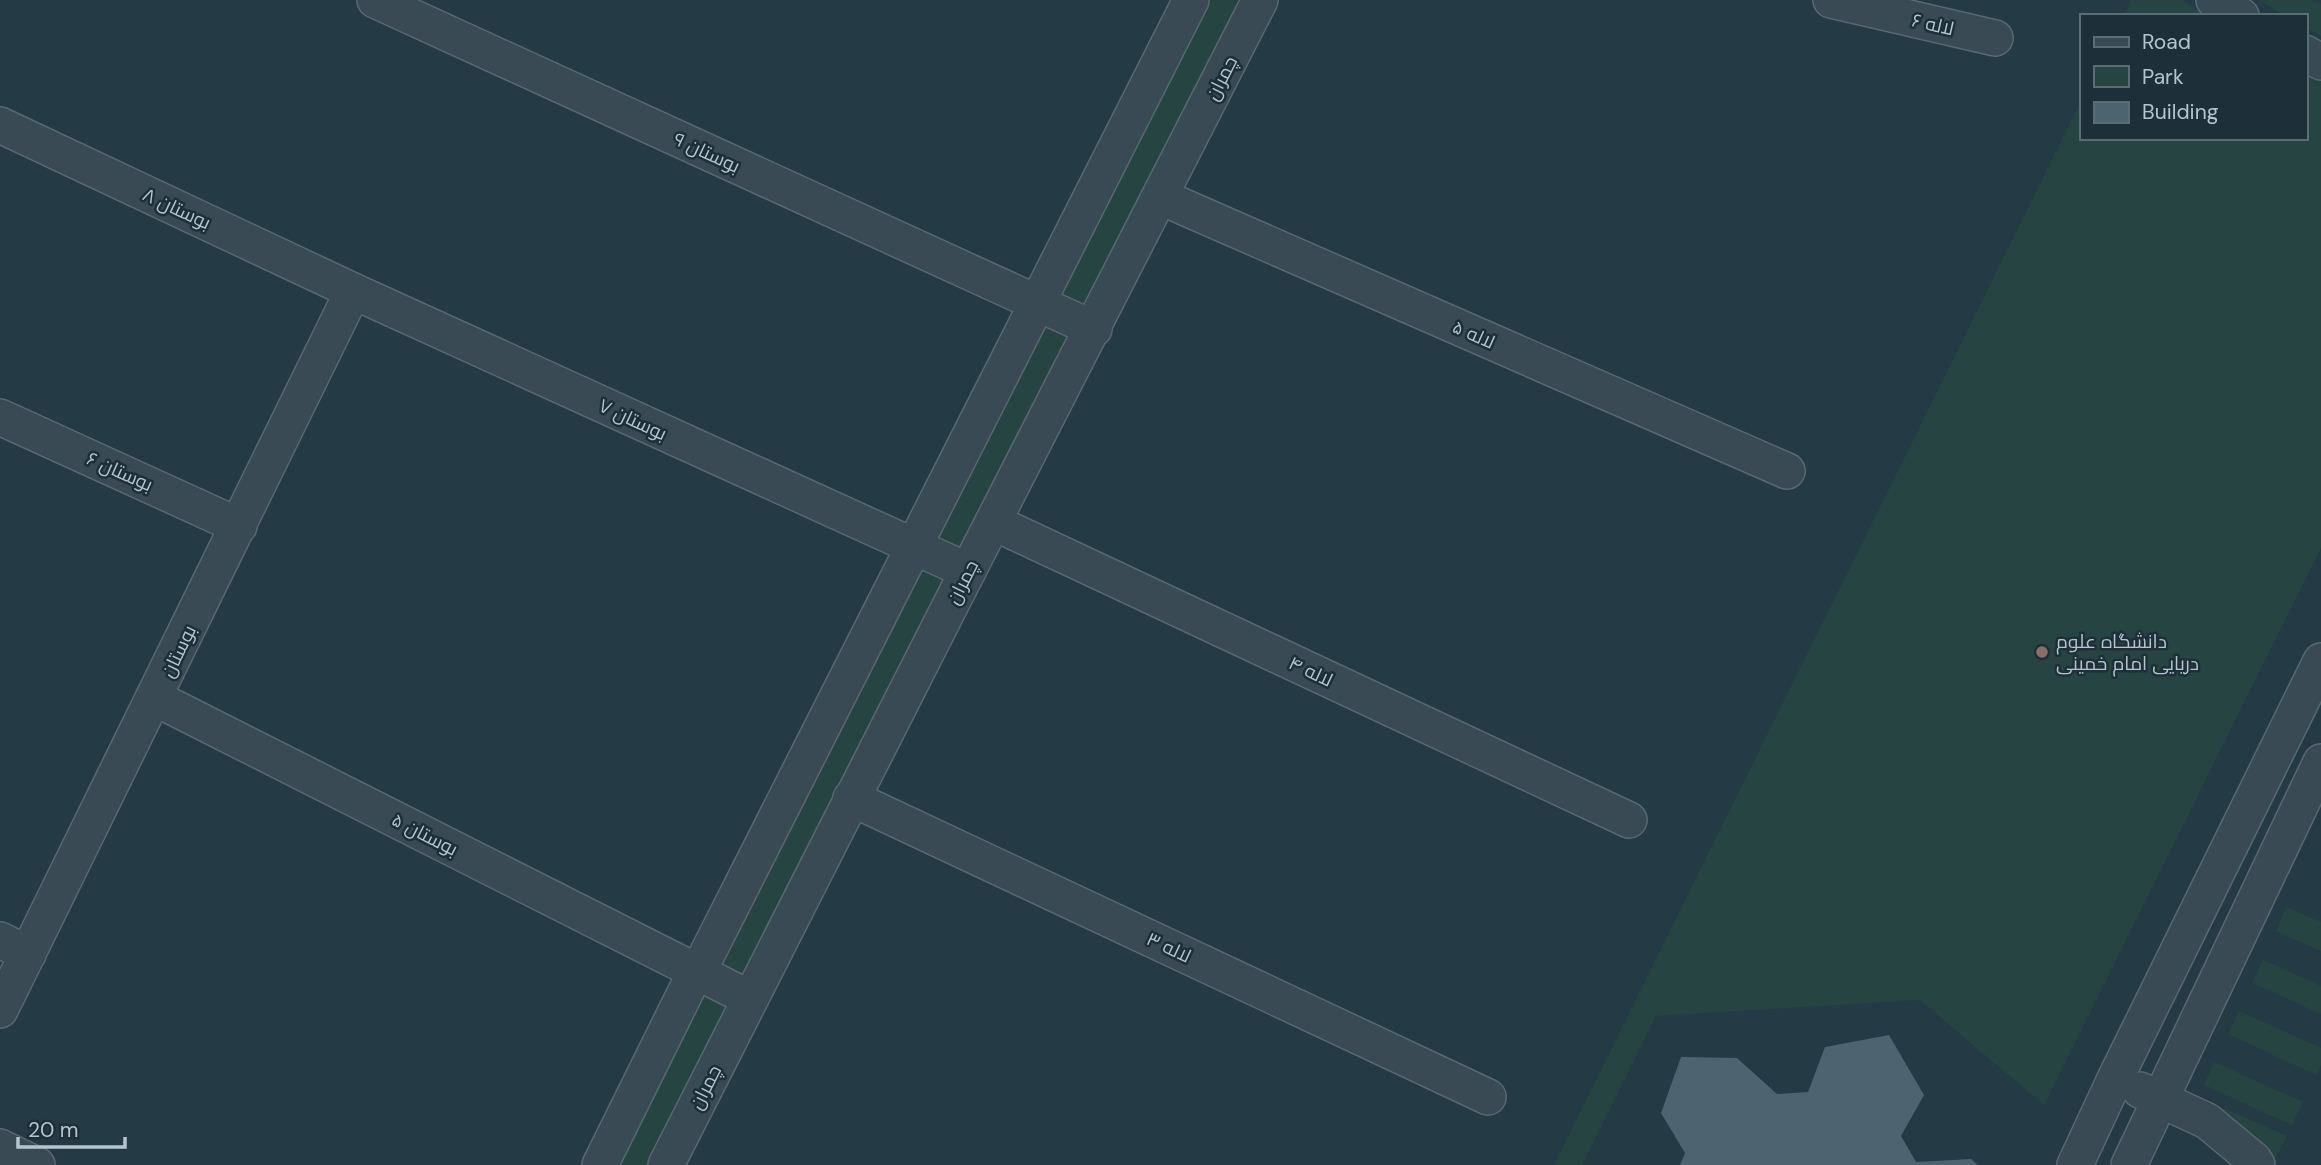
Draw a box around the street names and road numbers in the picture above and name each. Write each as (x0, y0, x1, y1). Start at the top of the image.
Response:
street label: لاله ۶ (1909, 8, 1956, 41)
street label: چمران (1200, 52, 1243, 105)
street label: بوستان ۹ (670, 126, 744, 179)
street label: بوستان ۸ (139, 182, 215, 235)
street label: لاله ۵ (1449, 314, 1499, 355)
street label: بوستان ۷ (595, 393, 671, 446)
street label: بوستان ۶ (83, 446, 157, 497)
street label: چمران (941, 556, 984, 609)
street label: بوستان (155, 621, 202, 682)
street label: لاله ۴ (1285, 650, 1337, 693)
street label: بوستان ۵ (387, 807, 462, 862)
street label: لاله ۳ (1142, 926, 1195, 969)
street label: چمران (684, 1061, 727, 1114)

